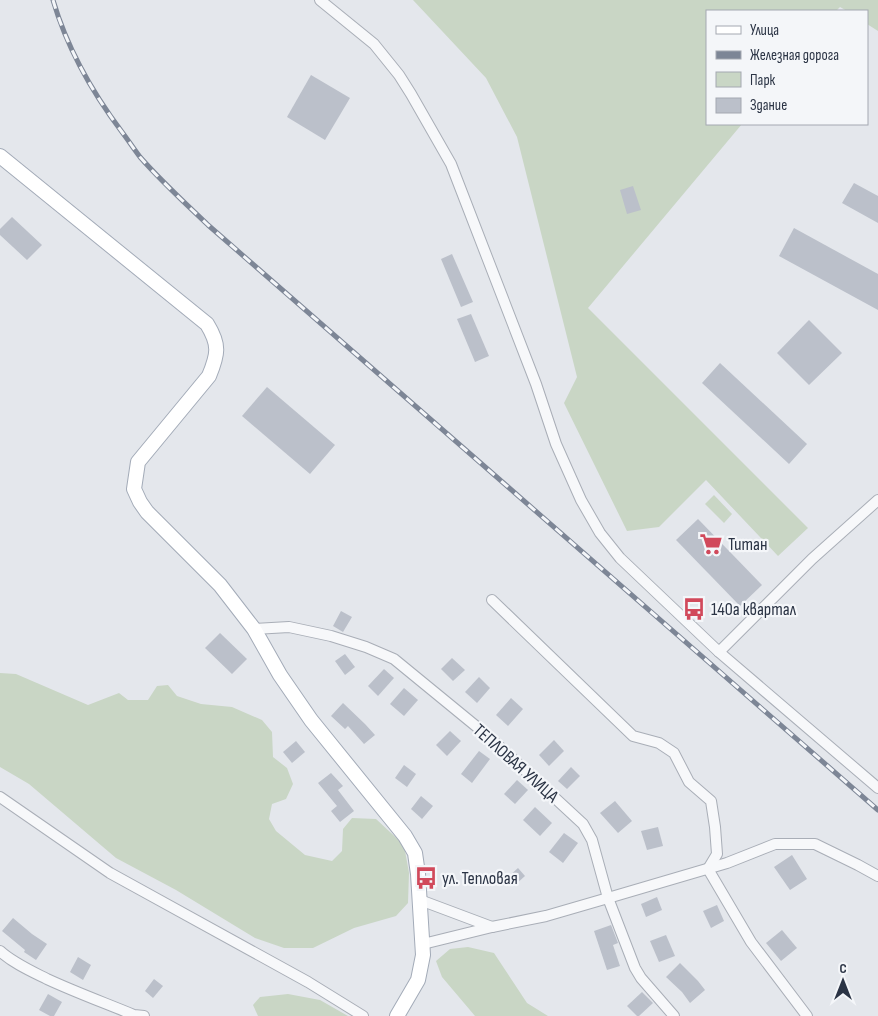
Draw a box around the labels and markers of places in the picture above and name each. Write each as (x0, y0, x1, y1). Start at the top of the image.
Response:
supermarket icon: Титан (698, 531, 724, 557)
place label: Титан (728, 534, 768, 555)
bus stop icon: 140а квартал (681, 596, 707, 622)
place label: 140а квартал (711, 599, 797, 620)
bus stop icon: ул. Тепловая (413, 865, 439, 891)
place label: ул. Тепловая (442, 868, 518, 889)

